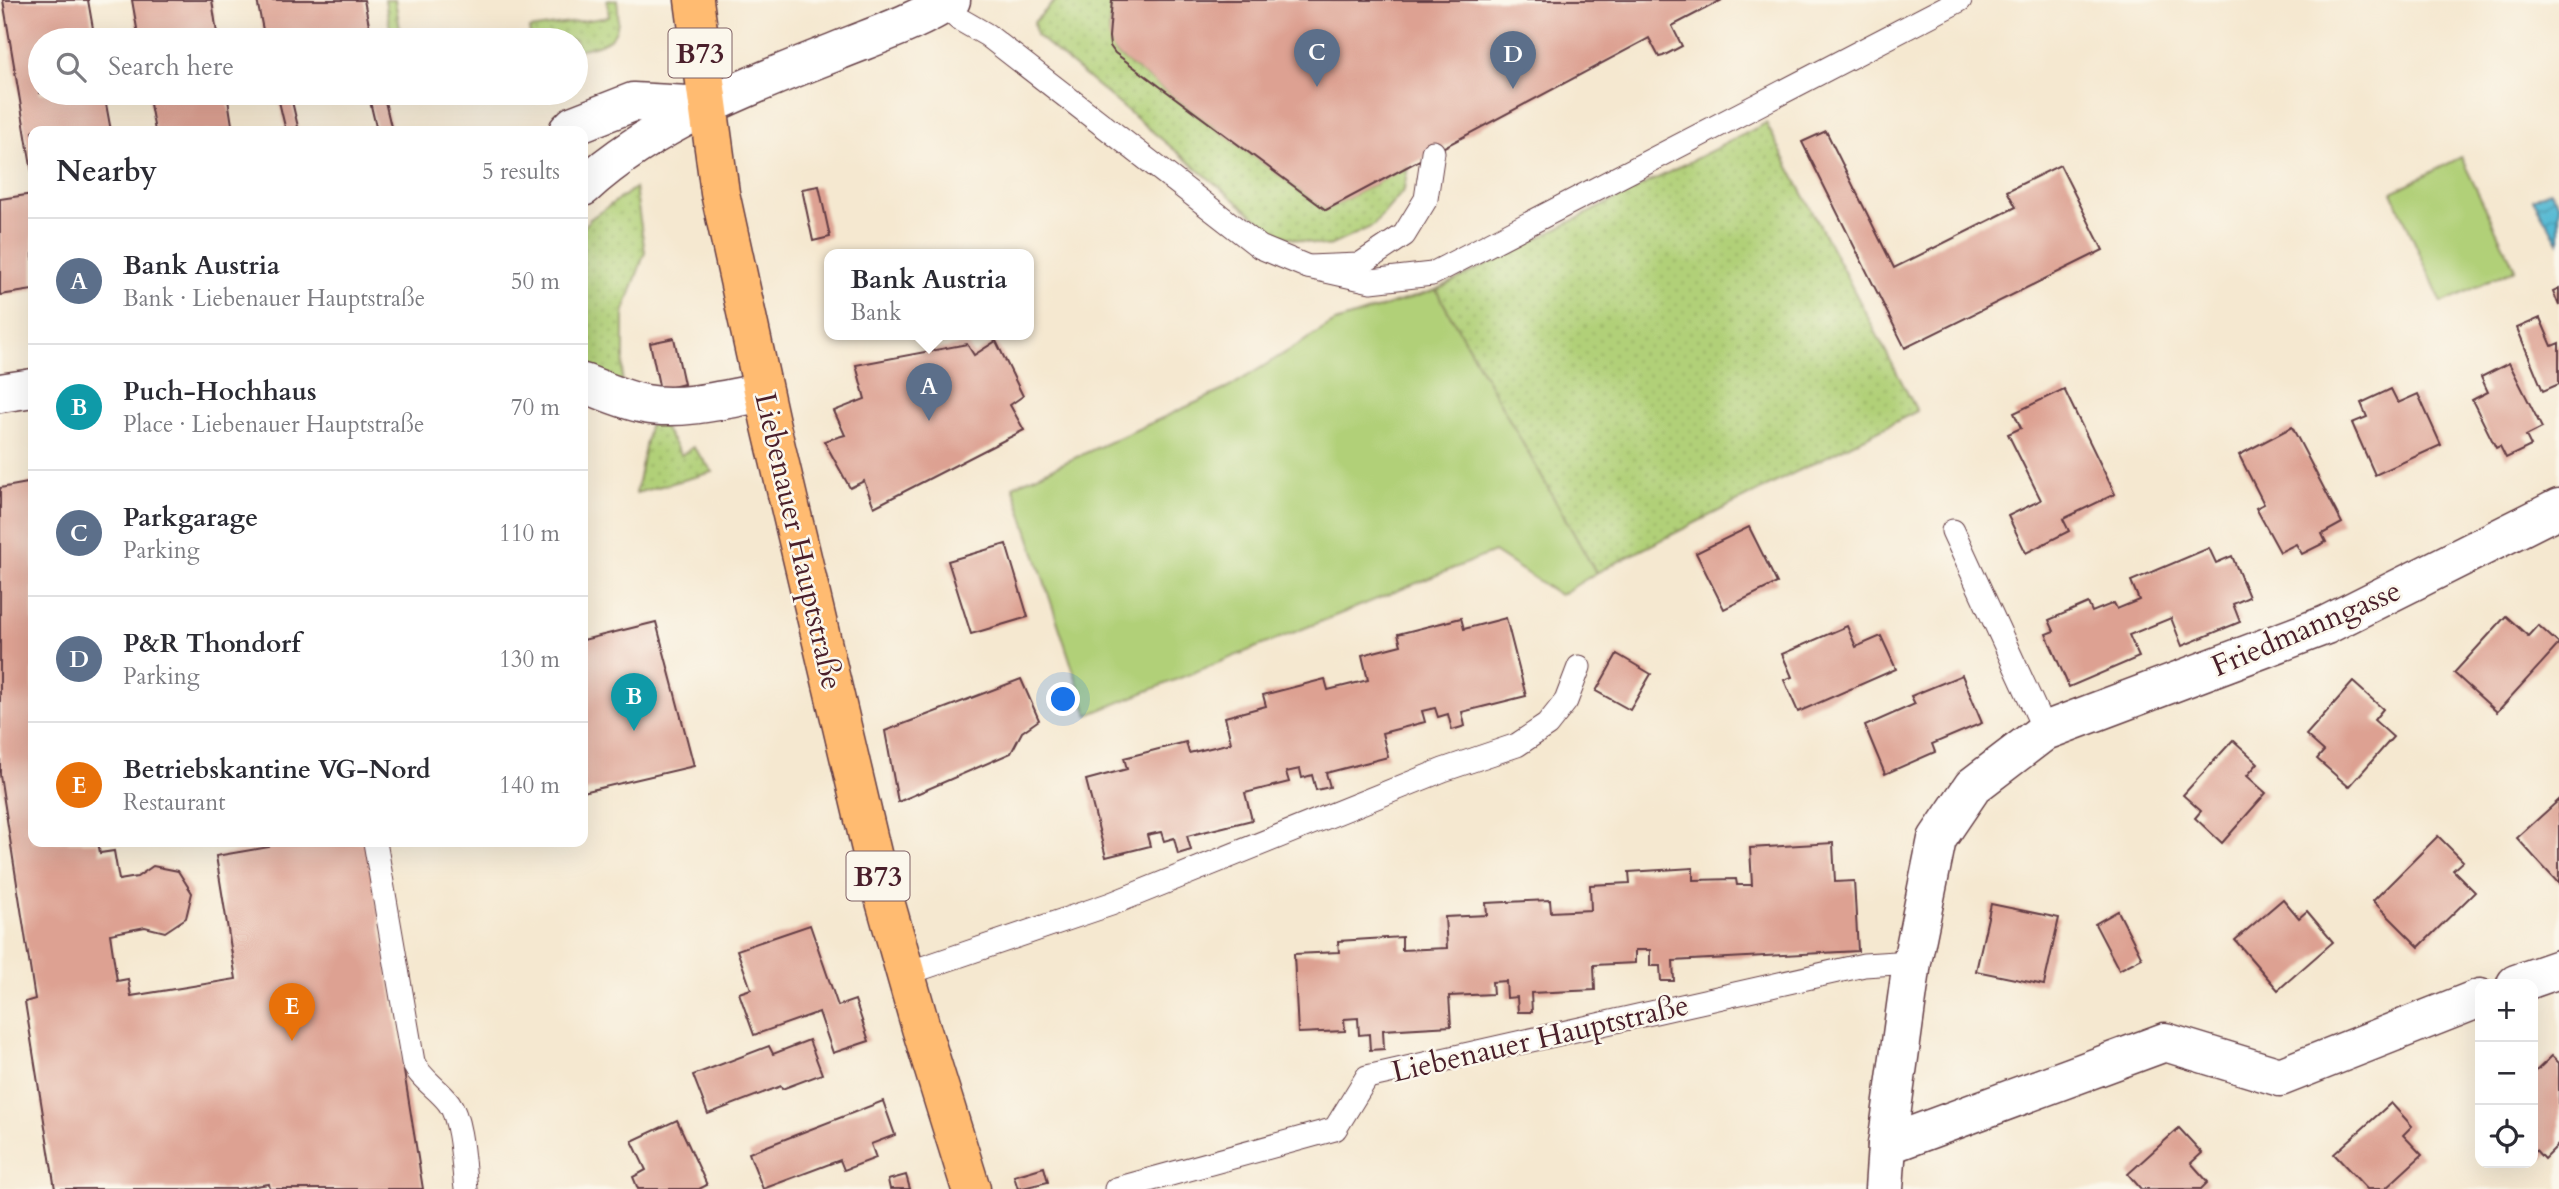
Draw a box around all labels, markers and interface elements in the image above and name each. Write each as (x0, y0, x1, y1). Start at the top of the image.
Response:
search box (28, 28, 588, 105)
road number: B73 (668, 28, 732, 78)
pin: C (1294, 29, 1340, 87)
pin: D (1490, 31, 1536, 89)
icon: search (52, 48, 90, 86)
text: Search here (108, 49, 234, 84)
text: Nearby (56, 151, 157, 192)
text: 5 results (482, 156, 560, 187)
text: Bank Austria (123, 248, 280, 283)
popup (824, 249, 1034, 340)
text: Bank Austria (851, 262, 1007, 297)
text: A (70, 266, 88, 297)
text: 50 m (511, 266, 560, 297)
text: Bank · Liebenauer Hauptstraße (123, 283, 425, 314)
text: Bank (851, 297, 902, 328)
pin: A (906, 363, 952, 421)
text: Puch-Hochhaus (123, 374, 317, 409)
street label: Liebenauer Hauptstraße (744, 388, 853, 694)
text: B (71, 392, 87, 423)
text: 70 m (511, 392, 560, 423)
text: Place · Liebenauer Hauptstraße (123, 409, 425, 440)
text: Parkgarage (123, 500, 258, 535)
text: C (70, 518, 88, 549)
text: 110 m (499, 518, 560, 549)
text: Parking (123, 535, 200, 566)
street label: Friedmanngasse (2205, 570, 2407, 687)
text: P&R Thondorf (123, 626, 300, 661)
text: D (69, 644, 89, 675)
text: 130 m (499, 644, 560, 675)
text: Parking (123, 661, 200, 692)
pin: B (611, 673, 657, 731)
your location (1046, 682, 1080, 716)
text: Betriebskantine VG-Nord (123, 752, 431, 787)
text: E (72, 770, 86, 801)
text: 140 m (499, 770, 560, 801)
text: Restaurant (123, 787, 226, 818)
road number: B73 (846, 852, 910, 900)
map controls (2475, 979, 2538, 1168)
button: + (2475, 979, 2538, 1042)
pin: E (269, 983, 315, 1041)
street label: Liebenauer Hauptstraße (1387, 984, 1693, 1093)
button: − (2475, 1042, 2538, 1105)
button: locate (2475, 1105, 2538, 1168)

